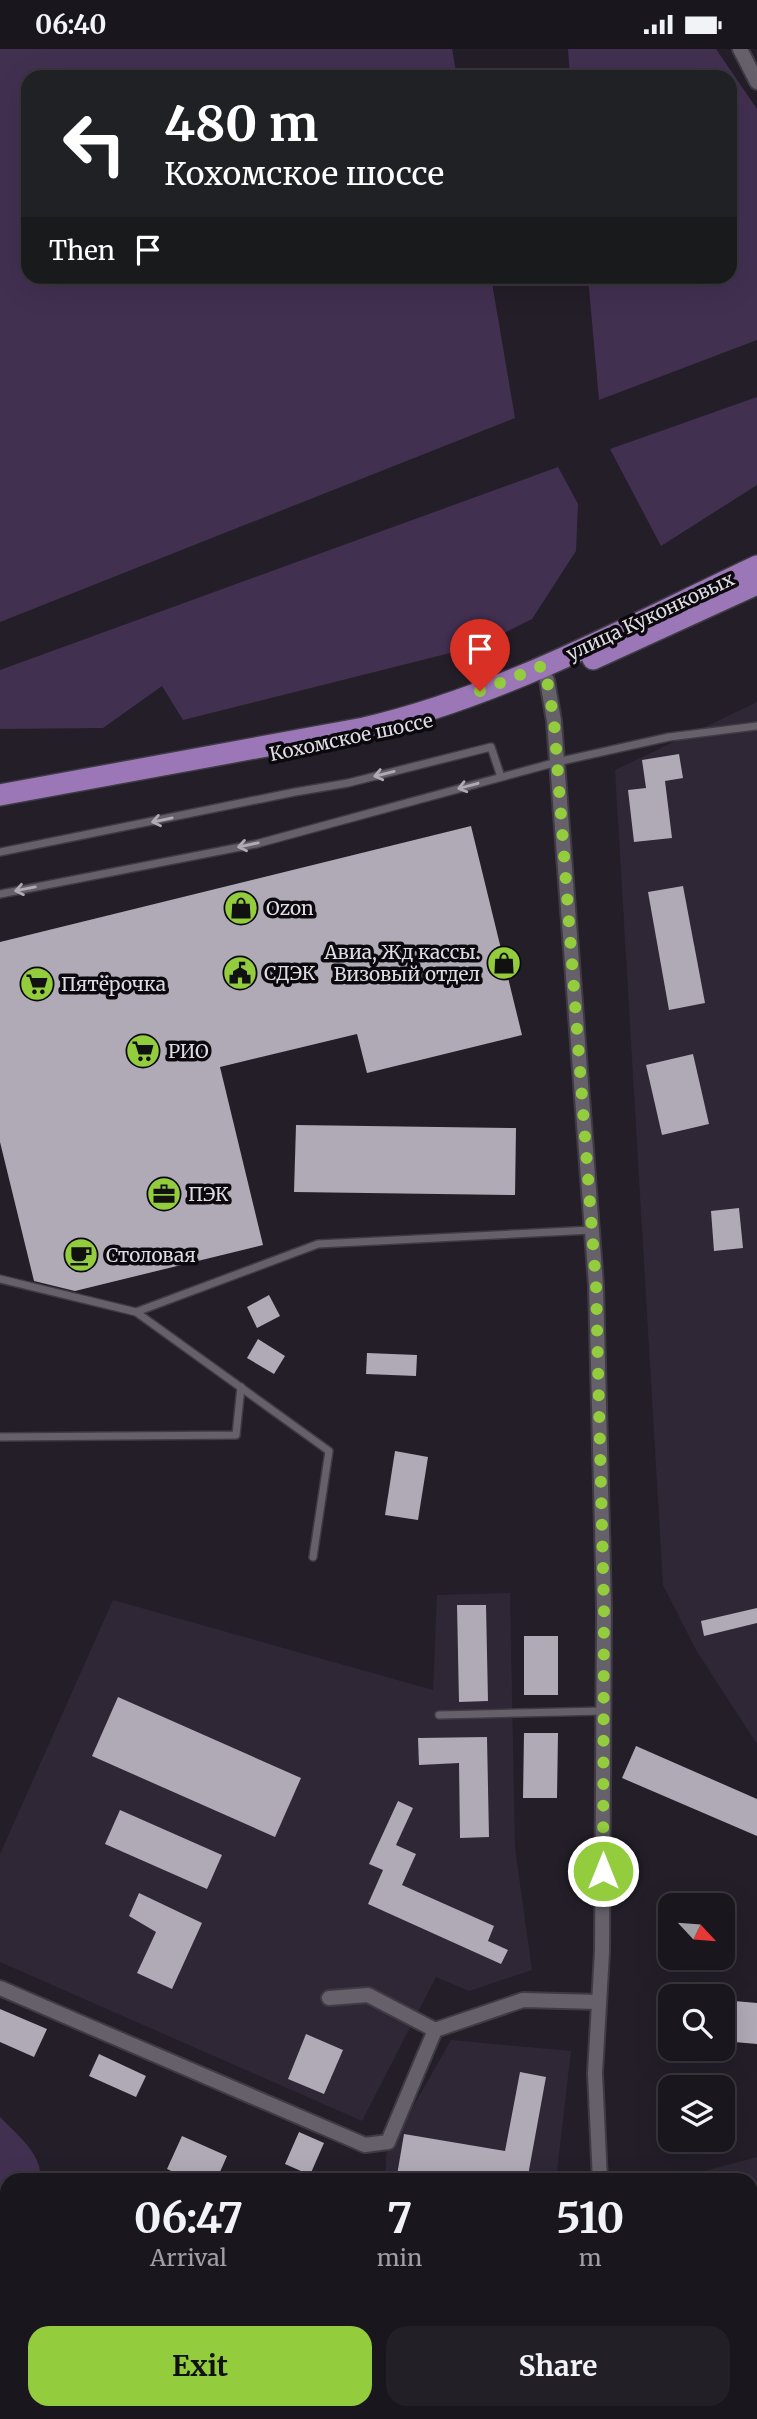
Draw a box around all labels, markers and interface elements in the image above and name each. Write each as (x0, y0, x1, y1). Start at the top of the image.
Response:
text: 06:40 (35, 8, 107, 41)
text: 480 m (164, 93, 318, 154)
icon: left (49, 98, 140, 189)
text: Кохомское шоссе (164, 154, 444, 194)
icon: arrive (129, 231, 167, 269)
text: Then (49, 234, 115, 267)
street label: улица Куконковых (562, 566, 738, 665)
pin (450, 619, 510, 691)
icon: arrive (461, 630, 499, 668)
street label: Кохомское шоссе (267, 708, 435, 766)
one-way arrow (374, 768, 396, 781)
one-way arrow (457, 781, 479, 794)
one-way arrow (151, 813, 174, 827)
one-way arrow (237, 839, 260, 853)
one-way arrow (14, 883, 37, 897)
shop icon: Ozon (222, 889, 260, 927)
place label: Ozon (266, 896, 314, 920)
place label: Авиа, Жд кассы. Визовый отдел (323, 940, 480, 986)
shop icon: Авиа, Жд кассы. Визовый отдел (485, 944, 523, 982)
public building icon: СДЭК (221, 954, 259, 992)
place label: СДЭК (264, 961, 316, 985)
supermarket icon: Пятёрочка (18, 965, 56, 1003)
place label: Пятёрочка (61, 972, 166, 996)
supermarket icon: РИО (124, 1032, 162, 1070)
place label: РИО (168, 1039, 209, 1063)
office icon: ПЭК (145, 1175, 183, 1213)
place label: ПЭК (188, 1182, 229, 1206)
cafe icon: Столовая (62, 1236, 100, 1274)
place label: Столовая (106, 1243, 196, 1267)
position arrow (566, 1834, 640, 1908)
north arrow (658, 1893, 735, 1971)
map controls (658, 1893, 735, 2152)
button: search (658, 1984, 735, 2061)
button: layers (658, 2075, 735, 2152)
text: 06:47 (134, 2192, 243, 2244)
text: 7 (387, 2192, 412, 2244)
text: 510 (556, 2192, 624, 2244)
text: Arrival (150, 2243, 227, 2272)
text: min (377, 2243, 422, 2272)
text: m (579, 2243, 602, 2272)
button: Exit (28, 2326, 372, 2406)
button: Share (386, 2326, 730, 2406)

